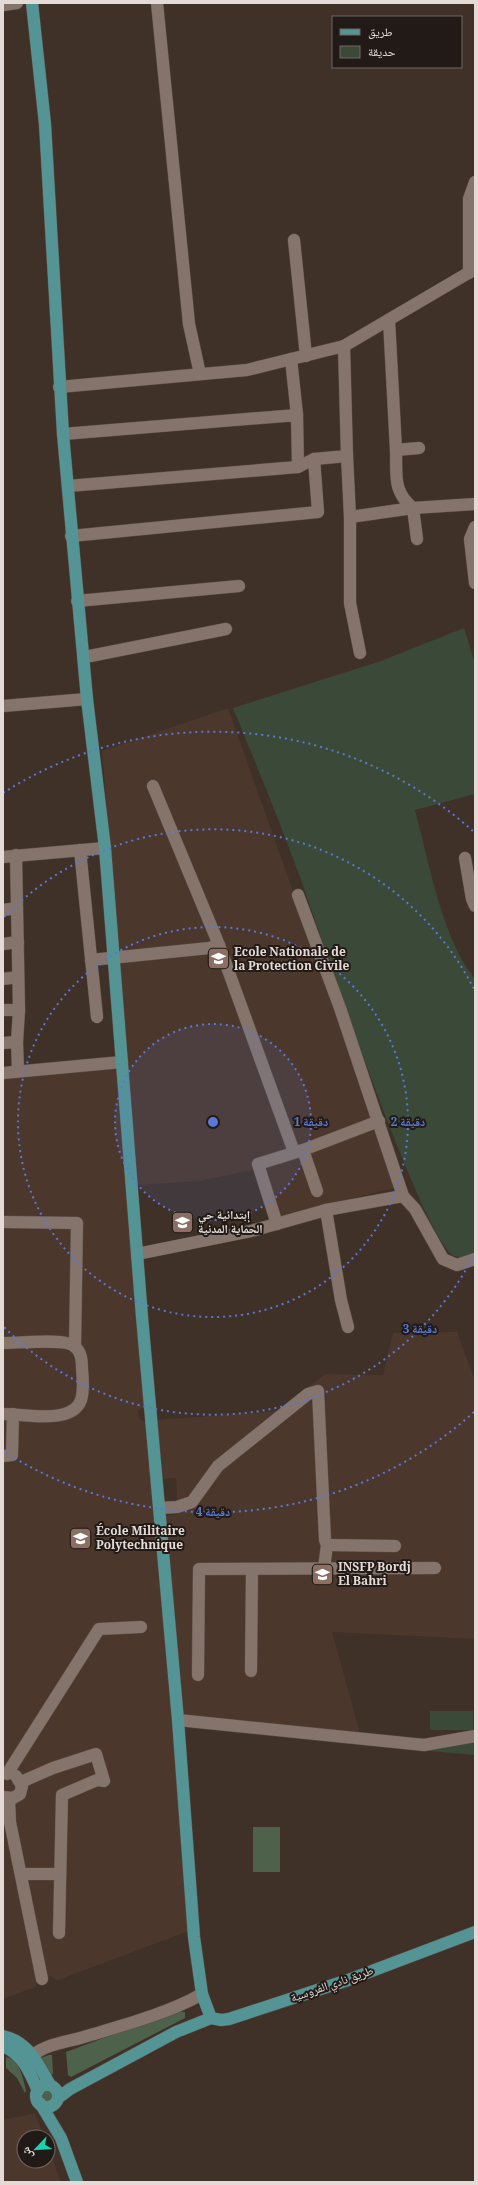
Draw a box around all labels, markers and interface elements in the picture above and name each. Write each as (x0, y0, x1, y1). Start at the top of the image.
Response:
legend (332, 16, 462, 68)
text: طريق (368, 23, 393, 44)
text: حديقة (368, 43, 396, 64)
place label: Ecole Nationale de la Protection Civile (234, 943, 350, 978)
school or university icon: Ecole Nationale de la Protection Civile (205, 946, 231, 972)
text: 1 دقيقة (294, 1113, 328, 1134)
text: 2 دقيقة (391, 1113, 425, 1134)
centre of rings (206, 1115, 220, 1129)
place label: إبتدائية حي الحماية المدنية (198, 1206, 263, 1241)
school or university icon: إبتدائية حي الحماية المدنية (169, 1209, 195, 1235)
text: 3 دقيقة (403, 1320, 437, 1341)
text: 4 دقيقة (196, 1503, 230, 1524)
place label: École Militaire Polytechnique (96, 1522, 185, 1557)
school or university icon: École Militaire Polytechnique (67, 1525, 93, 1551)
place label: INSFP Bordj El Bahri (338, 1558, 411, 1593)
school or university icon: INSFP Bordj El Bahri (310, 1561, 336, 1587)
street label: طريق نادي الفروسية (288, 1961, 377, 2009)
north arrow (16, 2129, 56, 2169)
text: ش (17, 2143, 39, 2162)

